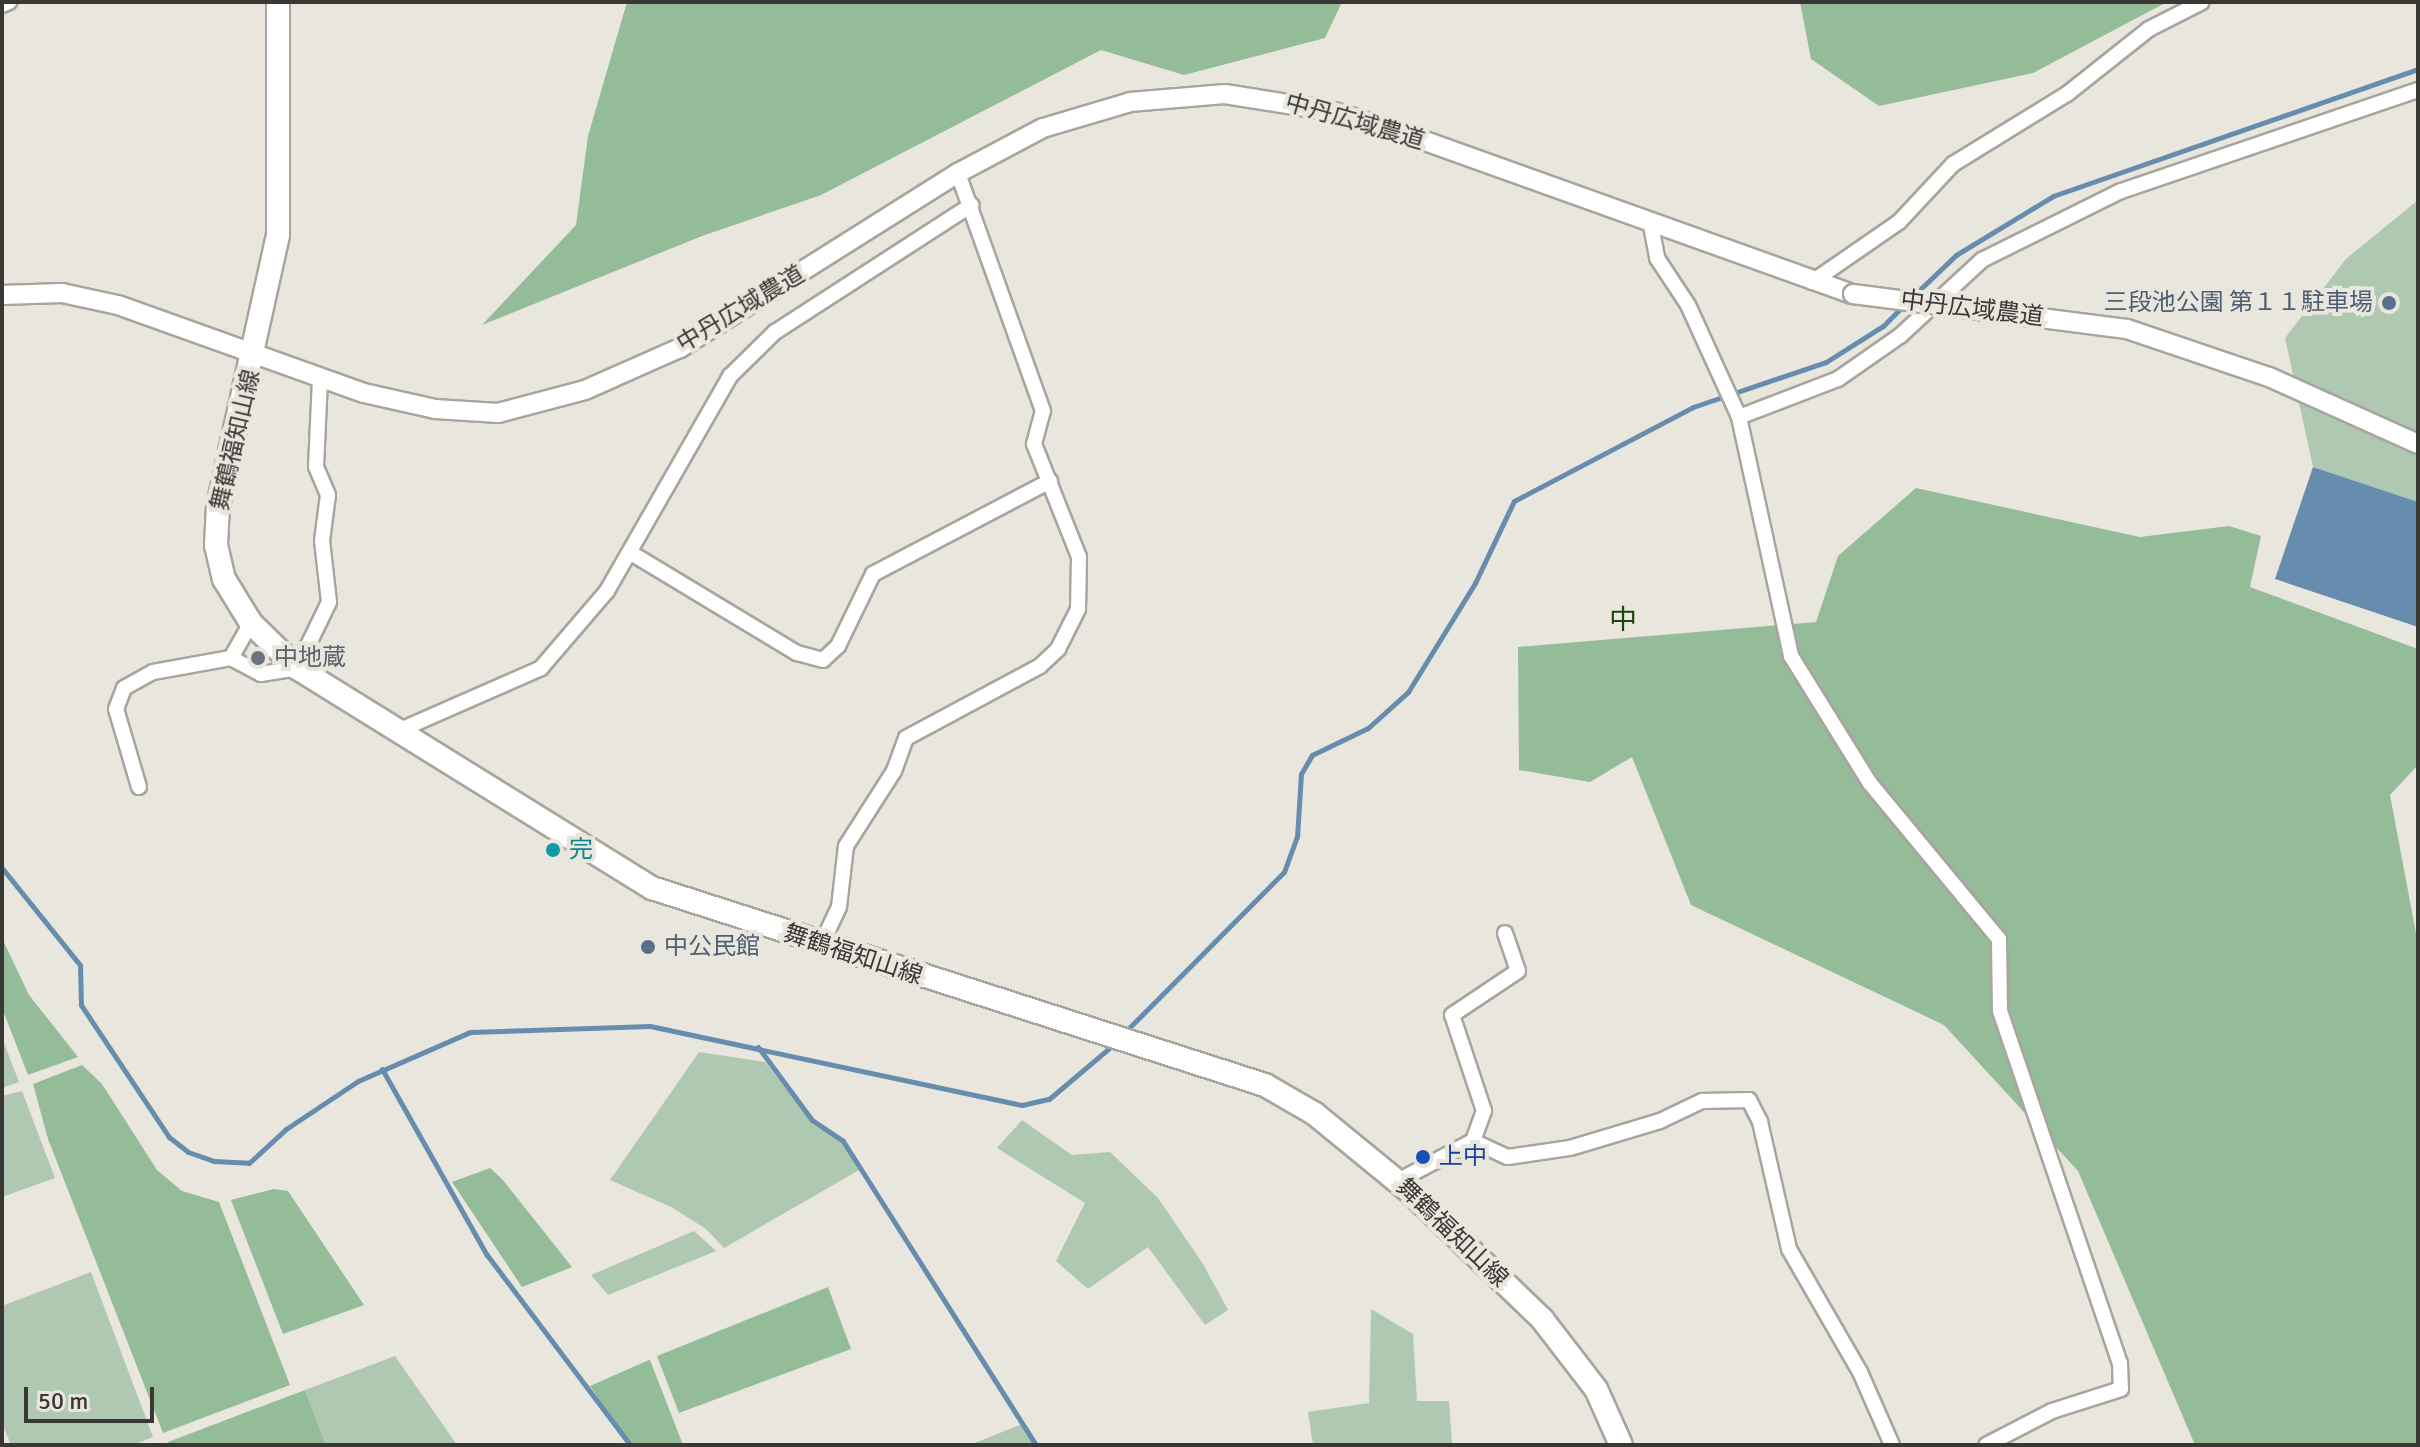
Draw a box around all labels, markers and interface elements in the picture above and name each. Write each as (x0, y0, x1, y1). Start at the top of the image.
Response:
street label: 中丹広域農道 (1282, 88, 1428, 156)
street label: 中丹広域農道 (672, 260, 810, 358)
street label: 中丹広域農道 (1899, 286, 2045, 332)
place label: 三段池公園 第１１駐車場 (2104, 289, 2373, 317)
marker: 三段池公園 第１１駐車場 (2380, 294, 2398, 312)
street label: 舞鶴福知山線 (206, 367, 266, 513)
district label: 中 (1609, 603, 1637, 637)
place label: 中地蔵 (274, 644, 346, 672)
marker: 中地蔵 (249, 649, 267, 667)
place label: 完 (569, 836, 593, 864)
marker: 完 (544, 841, 562, 859)
street label: 舞鶴福知山線 (780, 919, 926, 991)
place label: 中公民館 (664, 933, 760, 961)
marker: 中公民館 (639, 938, 657, 956)
place label: 上中 (1439, 1143, 1487, 1171)
marker: 上中 (1414, 1148, 1432, 1166)
street label: 舞鶴福知山線 (1390, 1173, 1514, 1293)
scale bar (28, 1371, 158, 1421)
text: 50 m (38, 1386, 88, 1416)

